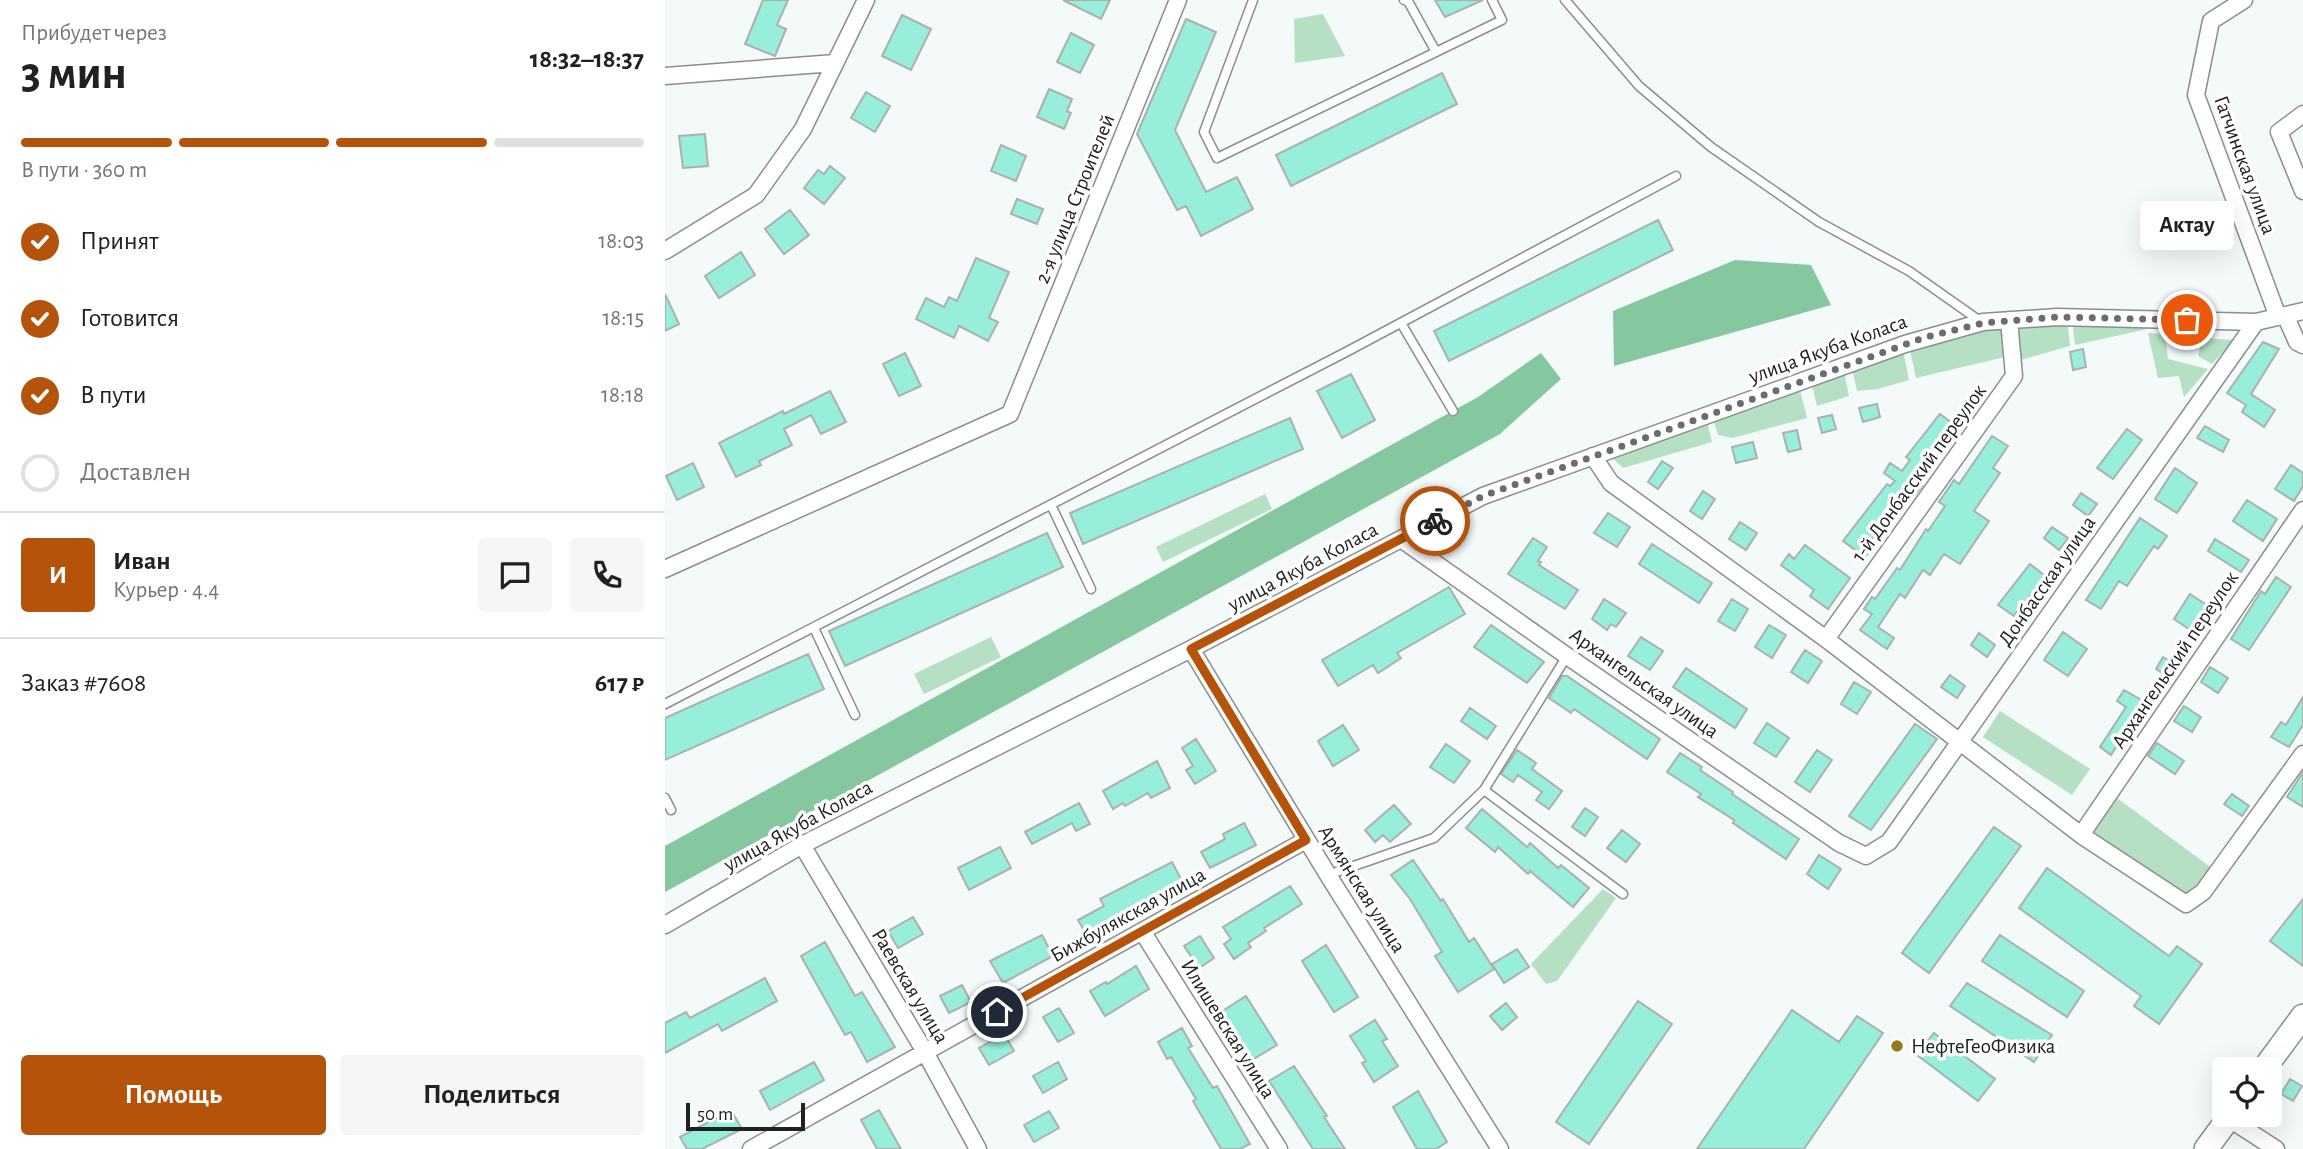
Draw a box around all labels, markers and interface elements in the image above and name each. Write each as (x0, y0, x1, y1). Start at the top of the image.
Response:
text: Прибудет через (21, 22, 167, 45)
text: 18:32–18:37 (530, 46, 644, 72)
text: 3 мин (21, 51, 127, 97)
street label: Гатчинская улица (2210, 93, 2280, 238)
street label: 2-я улица Строителей (1031, 111, 1119, 287)
text: В пути · 360 m (21, 159, 147, 182)
callout: Актау (2140, 201, 2234, 250)
text: Актау (2159, 214, 2215, 237)
icon: check (21, 223, 59, 261)
text: Принят (80, 228, 159, 254)
text: 18:03 (598, 230, 644, 253)
pin (2157, 290, 2217, 350)
icon: check (21, 300, 59, 338)
icon: bag (2168, 301, 2206, 339)
text: Готовится (80, 305, 179, 331)
text: 18:15 (602, 307, 644, 330)
street label: улица Якуба Коласа (1745, 311, 1910, 388)
icon: check (21, 377, 59, 415)
street label: 1-й Донбасский переулок (1848, 380, 1990, 566)
text: В пути (80, 382, 146, 408)
text: 18:18 (601, 384, 644, 407)
text: Доставлен (80, 459, 191, 485)
courier (1400, 486, 1470, 556)
icon: bike (1416, 502, 1454, 540)
street label: Донбасская улица (1994, 512, 2100, 650)
street label: улица Якуба Коласа (1224, 518, 1382, 616)
button: chat (478, 538, 552, 612)
button: phone (570, 538, 644, 612)
text: Иван (113, 548, 171, 574)
text: И (49, 562, 67, 588)
street label: Архангельский переулок (2108, 567, 2242, 752)
text: Курьер · 4.4 (113, 579, 219, 602)
street label: Архангельская улица (1566, 624, 1723, 743)
text: Заказ #7608 (21, 670, 146, 696)
text: 617 ₽ (595, 670, 644, 696)
street label: улица Якуба Коласа (719, 776, 876, 876)
street label: Армянская улица (1314, 822, 1410, 957)
street label: Бижбулякская улица (1047, 863, 1209, 966)
street label: Раевская улица (868, 925, 953, 1047)
street label: Илишевская улица (1177, 956, 1279, 1103)
pin (967, 982, 1027, 1042)
icon: home (978, 993, 1016, 1031)
place label: НефтеГеоФизика (1911, 1036, 2056, 1057)
marker: НефтеГеоФизика (1889, 1038, 1905, 1054)
button: Помощь (21, 1055, 326, 1135)
button: Поделиться (340, 1055, 644, 1135)
map controls (2212, 1057, 2282, 1127)
button: locate (2212, 1057, 2282, 1127)
scale bar (686, 1100, 805, 1132)
text: 50 m (697, 1105, 733, 1124)

